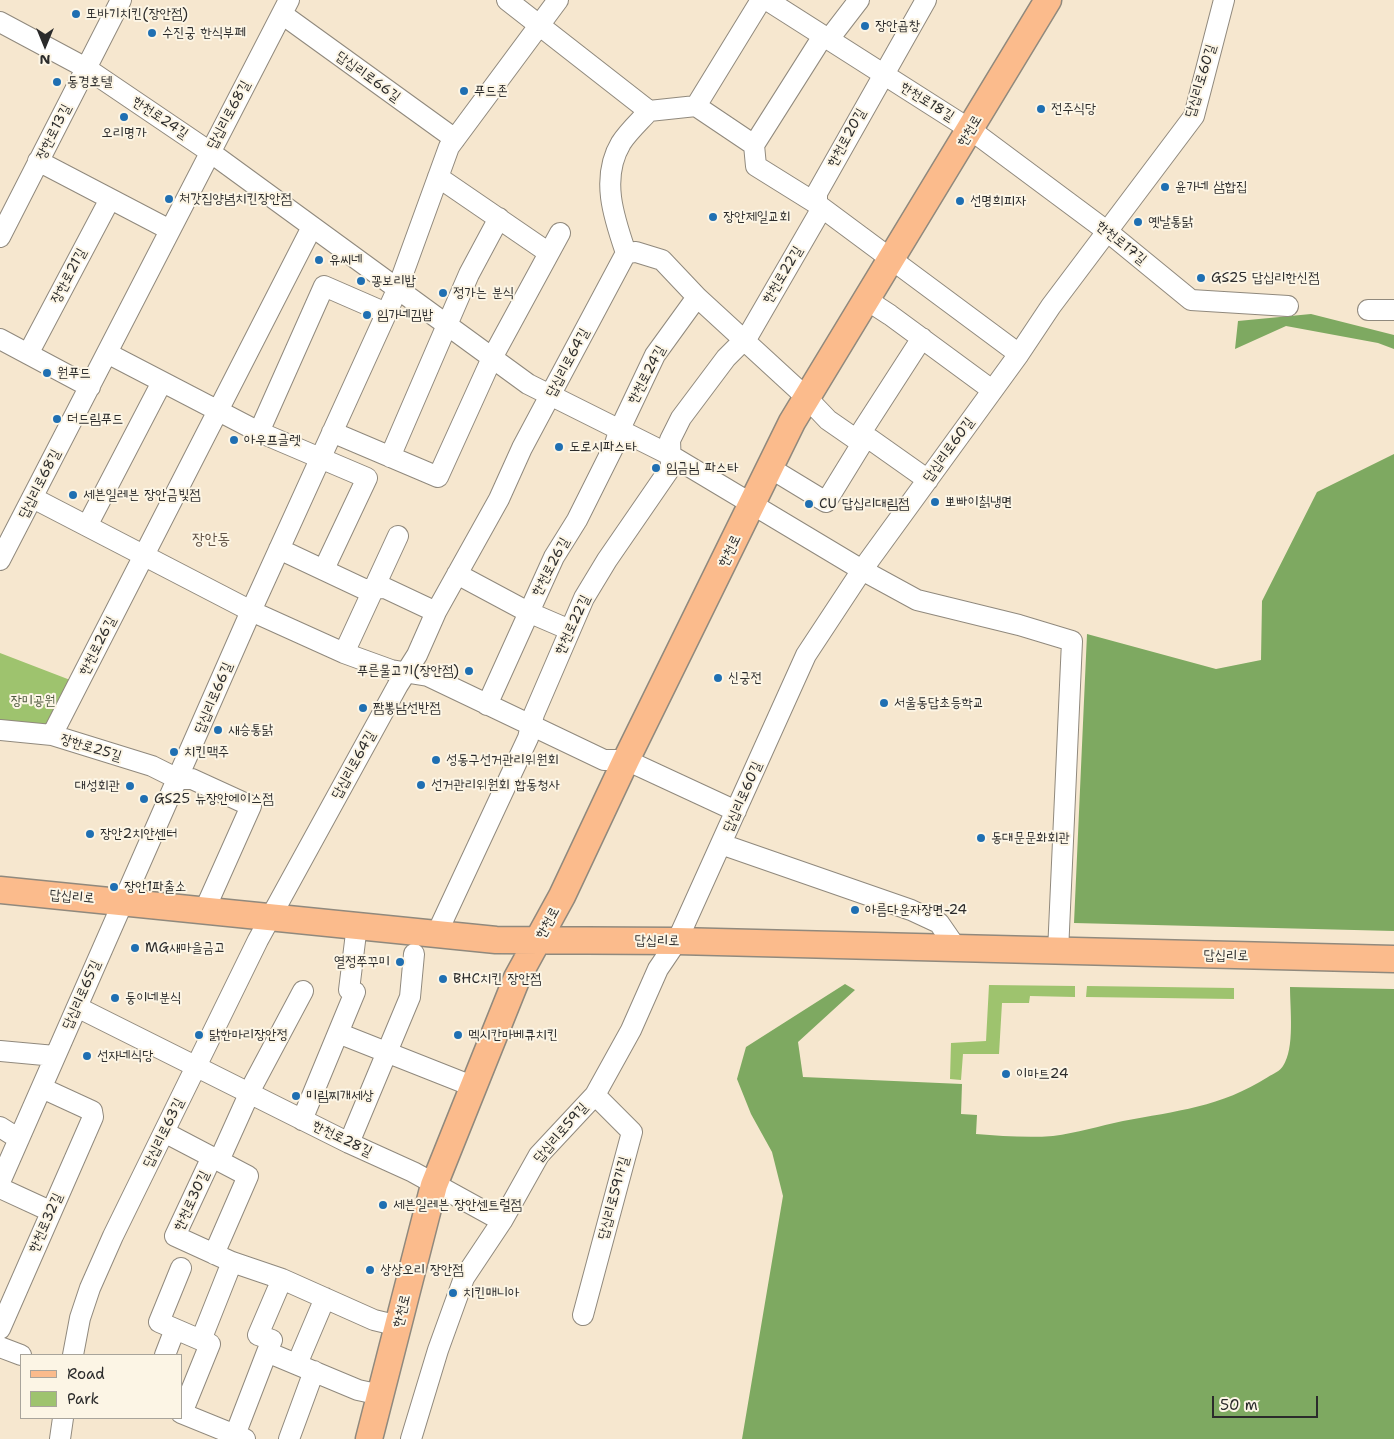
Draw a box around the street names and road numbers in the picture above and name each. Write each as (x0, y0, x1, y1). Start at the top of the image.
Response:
street label: 답십리로60길 (1182, 42, 1220, 120)
street label: 답십리로66길 (332, 48, 404, 106)
street label: 답십리로68길 (204, 78, 254, 152)
street label: 한천로18길 (897, 79, 957, 125)
street label: 한천로24길 (129, 93, 191, 143)
street label: 장한로13길 (33, 101, 75, 163)
street label: 한천로20길 (824, 106, 870, 170)
street label: 한천로 (954, 112, 986, 150)
street label: 한천로17길 (1092, 218, 1150, 268)
street label: 한천로22길 (759, 243, 807, 307)
street label: 장한로21길 (47, 246, 91, 306)
street label: 답십리로64길 (543, 326, 593, 400)
street label: 한천로24길 (625, 343, 669, 407)
street label: 답십리로60길 (920, 414, 978, 486)
street label: 답십리로68길 (15, 447, 65, 521)
street label: 한천로 (715, 532, 745, 570)
street label: 한천로26길 (529, 535, 573, 599)
street label: 한천로22길 (552, 592, 594, 658)
street label: 한천로26길 (76, 614, 120, 678)
street label: 답십리로66길 (192, 660, 236, 736)
street label: 답십리로64길 (328, 728, 380, 802)
street label: 장한로25길 (58, 731, 124, 765)
street label: 답십리로60길 (720, 759, 766, 835)
street label: 답십리로 (49, 887, 95, 907)
street label: 한천로 (532, 904, 564, 942)
street label: 답십리로 (634, 932, 680, 950)
street label: 답십리로 (1203, 947, 1249, 965)
street label: 답십리로65길 (59, 958, 105, 1032)
street label: 답십리로63길 (140, 1096, 188, 1170)
street label: 답십리로59길 (530, 1100, 592, 1166)
street label: 한천로28길 (309, 1117, 375, 1161)
street label: 답십리로59가길 (595, 1155, 633, 1241)
street label: 한천로30길 (171, 1168, 213, 1234)
street label: 한천로32길 (25, 1190, 67, 1256)
street label: 한천로 (390, 1293, 414, 1329)

